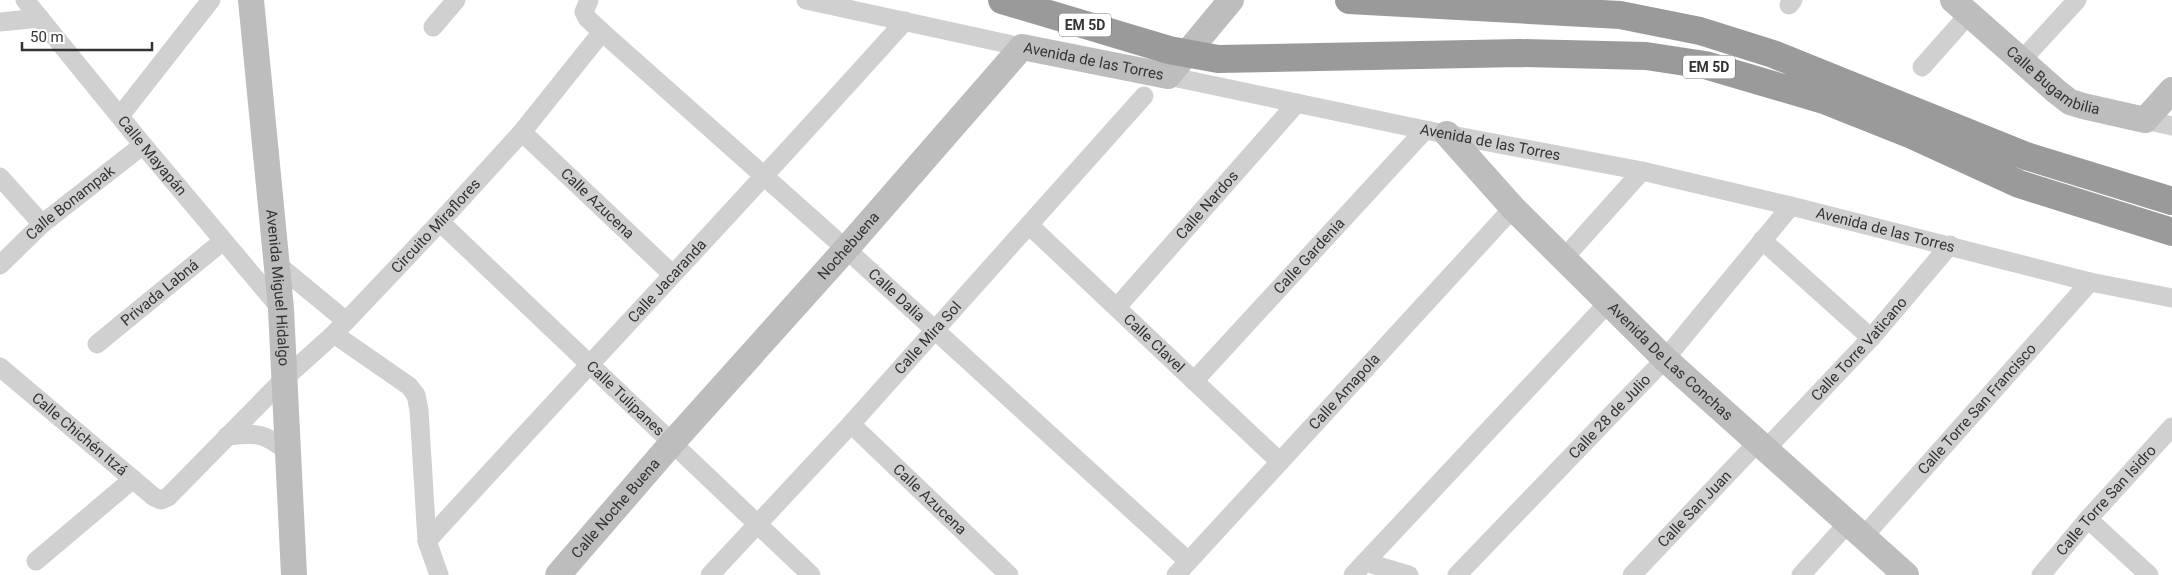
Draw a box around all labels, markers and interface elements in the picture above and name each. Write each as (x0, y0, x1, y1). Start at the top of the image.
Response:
road number: EM 5D (1059, 14, 1111, 36)
scale bar (22, 20, 152, 52)
text: 50 m (30, 28, 64, 46)
street label: Avenida de las Torres (1022, 39, 1165, 84)
street label: Calle Bugambilia (2002, 42, 2102, 119)
road number: EM 5D (1683, 56, 1735, 78)
street label: Calle Mayapán (114, 112, 191, 199)
street label: Avenida de las Torres (1418, 120, 1562, 164)
street label: Calle Bonampak (22, 161, 118, 244)
street label: Calle Azucena (557, 164, 638, 243)
street label: Calle Nardos (1172, 167, 1242, 243)
street label: Circuito Miraflores (387, 175, 484, 277)
street label: Avenida de las Torres (1814, 204, 1957, 256)
street label: Avenida Miguel Hidalgo (262, 208, 293, 367)
street label: Nochebuena (814, 208, 883, 283)
street label: Calle Gardenia (1270, 214, 1349, 298)
street label: Calle Jacaranda (624, 235, 710, 326)
street label: Privada Labná (117, 256, 202, 330)
street label: Calle Dalia (864, 265, 929, 326)
street label: Calle Torre Vaticano (1807, 293, 1911, 405)
street label: Calle Mira Sol (891, 298, 965, 378)
street label: Avenida De Las Conchas (1604, 298, 1737, 424)
street label: Calle Clavel (1120, 310, 1188, 376)
street label: Calle Torre San Francisco (1914, 340, 2040, 478)
street label: Calle Amapola (1305, 350, 1384, 433)
street label: Calle Tulipanes (583, 357, 668, 440)
street label: Calle 28 de Julio (1565, 371, 1654, 462)
street label: Calle Chichén Itzá (28, 389, 131, 479)
street label: Calle Torre San Isidro (2052, 441, 2160, 559)
street label: Calle Noche Buena (567, 455, 664, 562)
street label: Calle Azucena (889, 460, 970, 539)
street label: Calle San Juan (1654, 467, 1735, 551)

